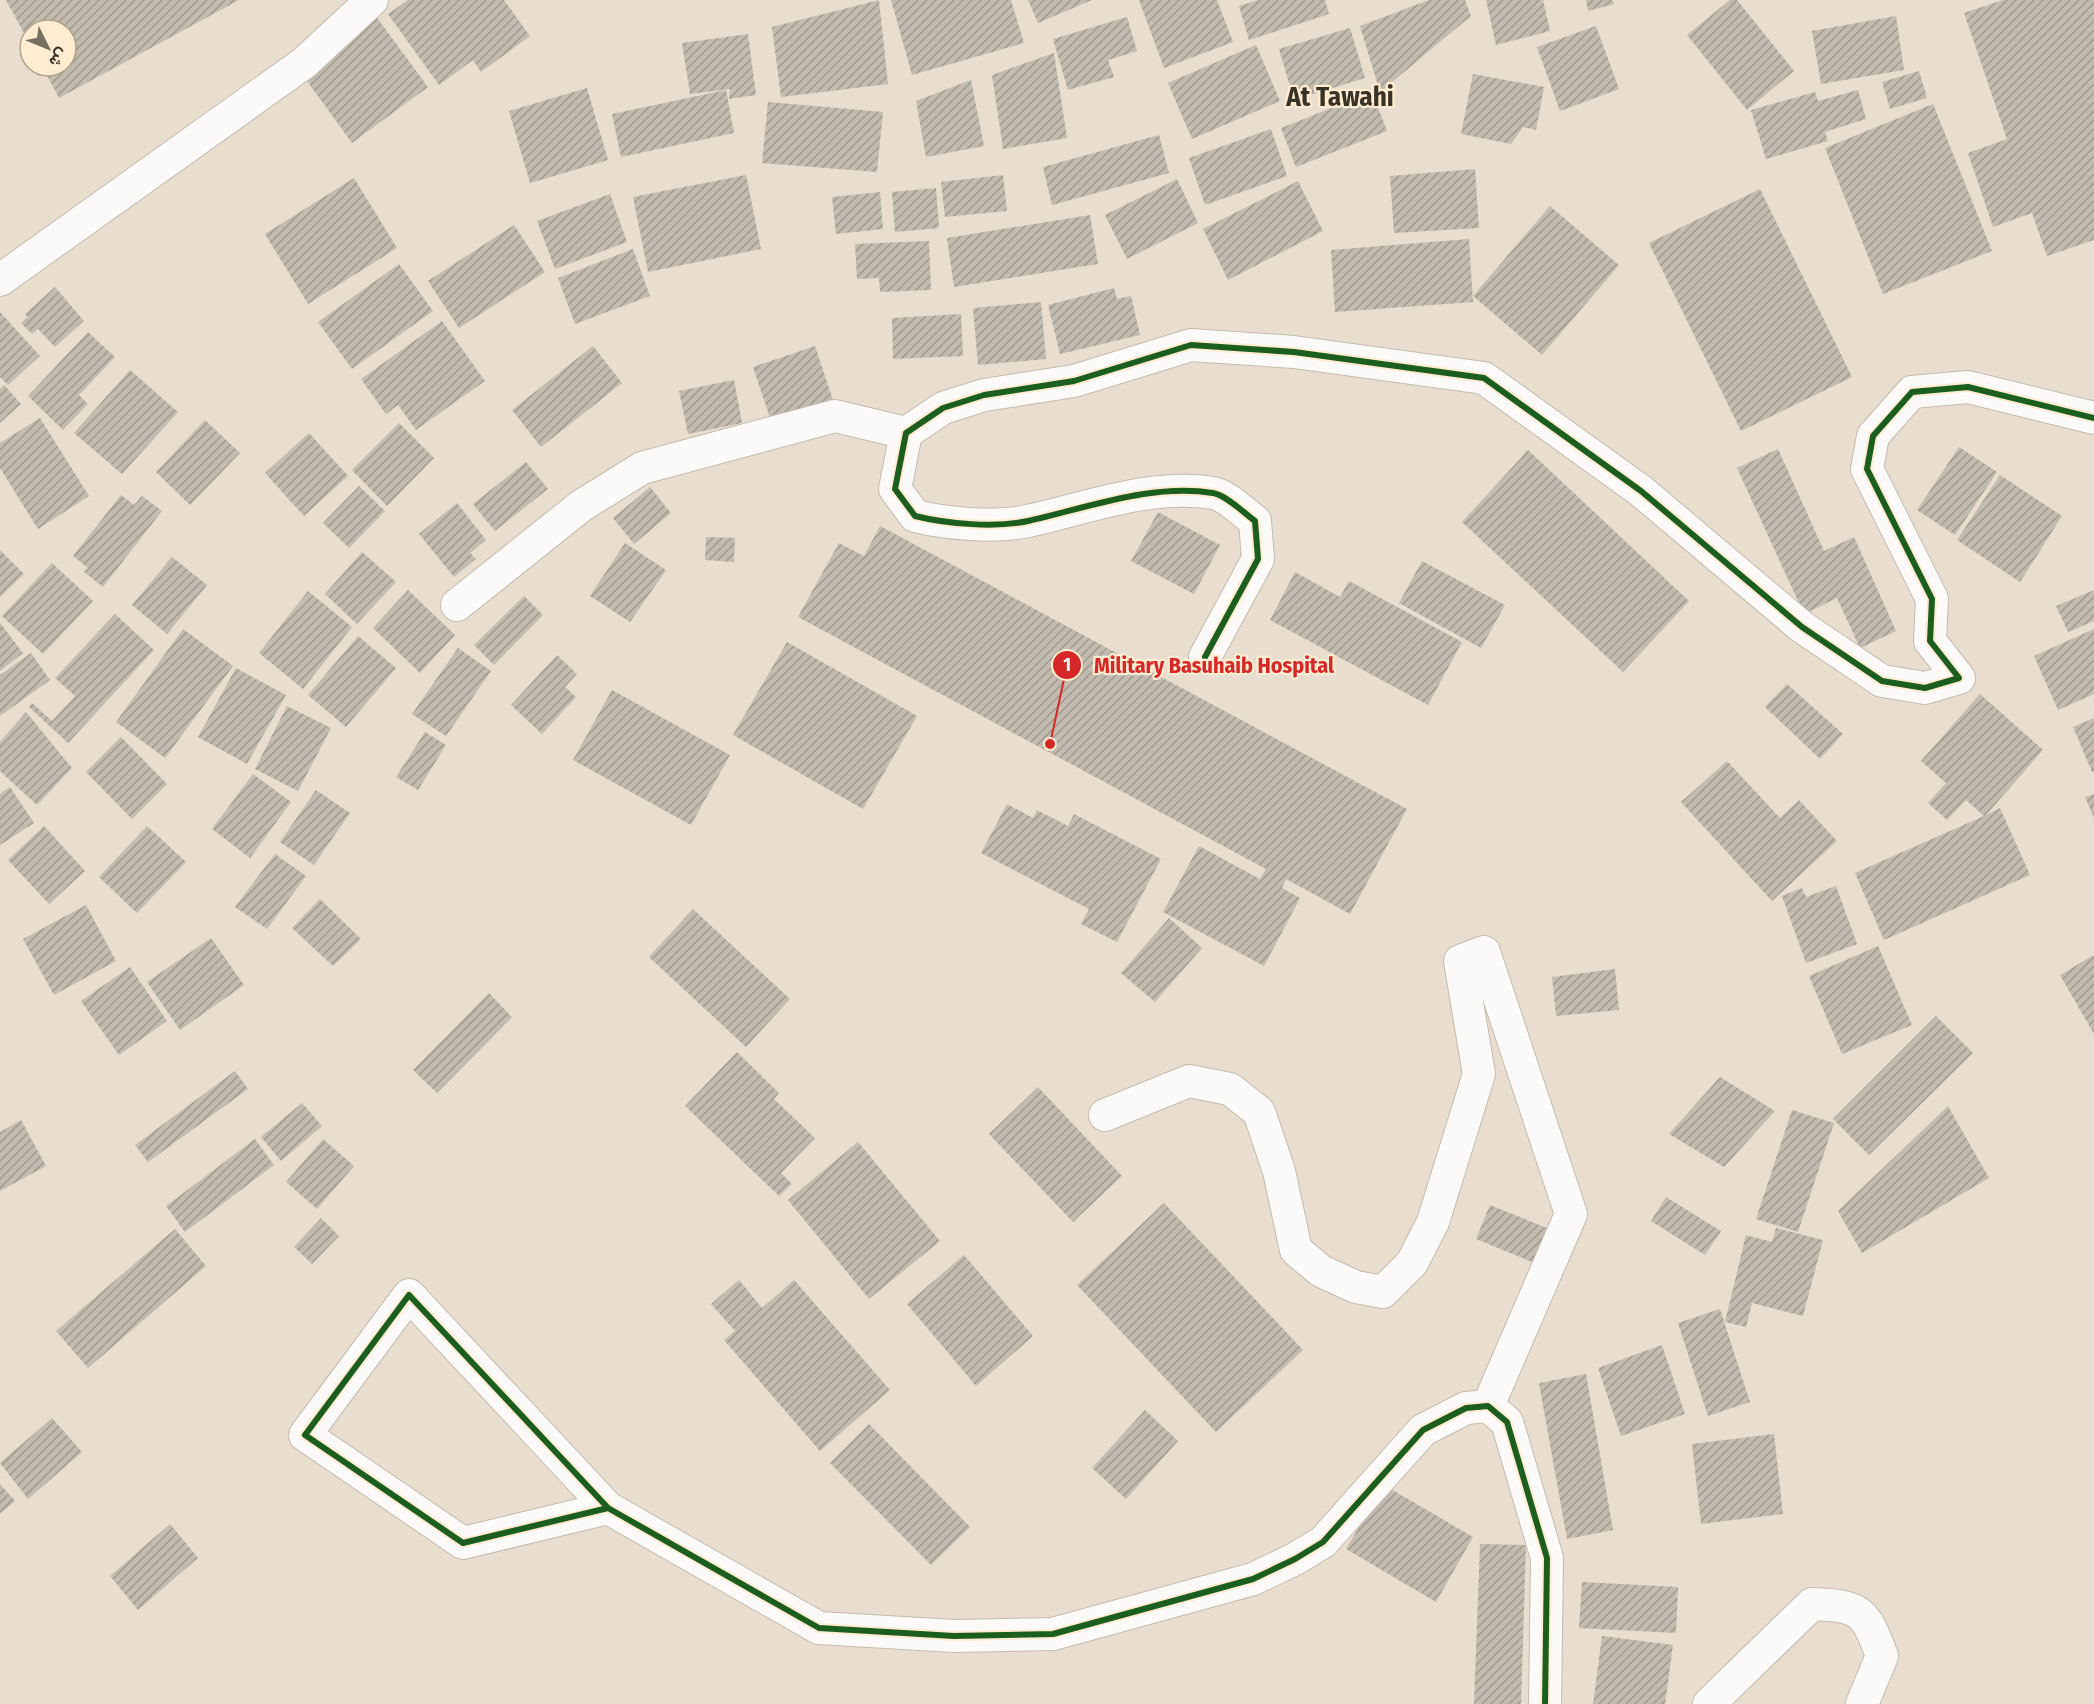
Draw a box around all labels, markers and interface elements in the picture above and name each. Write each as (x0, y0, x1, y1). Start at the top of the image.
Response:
north arrow (18, 18, 78, 78)
text: ش (45, 44, 72, 71)
district label: At Tawahi (1285, 81, 1394, 113)
callout: Military Basuhaib Hospital (1052, 645, 1346, 685)
text: Military Basuhaib Hospital (1094, 652, 1335, 679)
text: 1 (1063, 654, 1071, 676)

